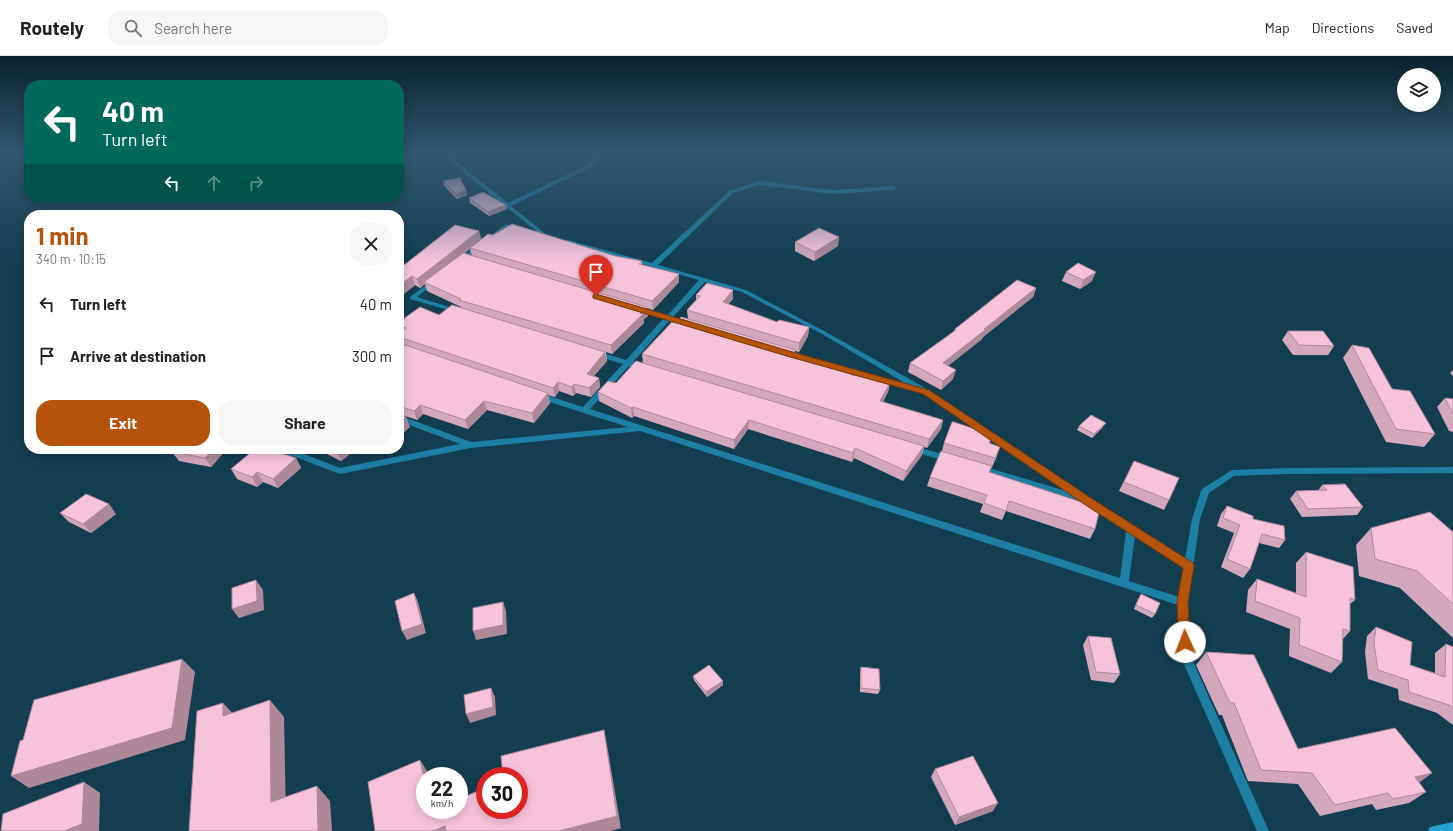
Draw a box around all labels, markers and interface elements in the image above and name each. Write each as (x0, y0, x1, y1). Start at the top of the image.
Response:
search box (108, 10, 388, 46)
text: Routely (20, 16, 84, 39)
icon: search (122, 17, 144, 39)
text: Search here (154, 19, 232, 37)
text: Map (1265, 19, 1290, 36)
text: Directions (1312, 19, 1374, 36)
text: Saved (1396, 19, 1433, 36)
map controls (1397, 68, 1441, 112)
button: layers (1397, 68, 1441, 112)
text: 40 m (102, 94, 164, 128)
icon: left (36, 96, 88, 148)
text: Turn left (102, 128, 168, 150)
icon: left (161, 172, 183, 194)
icon: ahead (203, 172, 225, 194)
icon: right (245, 172, 267, 194)
text: 1 min (36, 221, 89, 250)
button: close (350, 223, 392, 265)
text: 340 m · 10:15 (36, 251, 106, 267)
pin (579, 255, 613, 296)
icon: arrive (585, 261, 607, 283)
icon: left (36, 293, 58, 315)
text: Turn left (70, 295, 126, 313)
text: 40 m (360, 295, 392, 313)
icon: arrive (36, 345, 58, 367)
text: Arrive at destination (70, 347, 206, 365)
text: 300 m (352, 347, 392, 365)
button: Exit (36, 400, 210, 446)
button: Share (218, 400, 392, 446)
position arrow (1164, 621, 1206, 663)
speed limit sign: 30 (476, 767, 528, 819)
text: 22 (431, 776, 453, 800)
text: km/h (431, 797, 453, 809)

